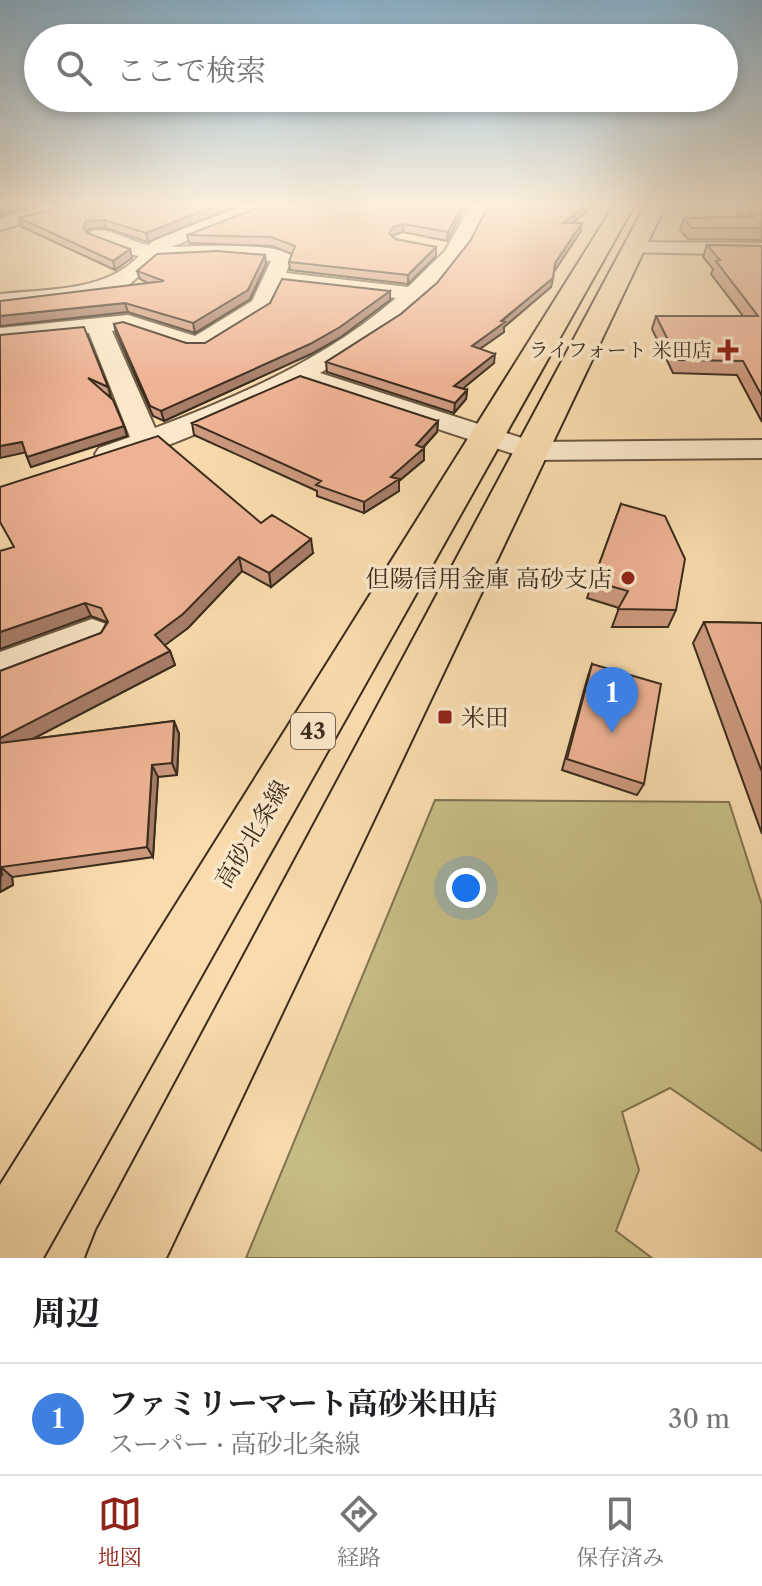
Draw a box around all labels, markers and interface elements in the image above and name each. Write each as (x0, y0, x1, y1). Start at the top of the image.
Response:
search box (24, 24, 738, 112)
icon: search (52, 46, 96, 90)
text: ここで検索 (116, 52, 266, 89)
place label: ライフォート 米田店 (529, 338, 712, 362)
marker: ライフォート 米田店 (719, 341, 737, 359)
place label: 但陽信用金庫 高砂支店 (366, 564, 612, 593)
marker: 但陽信用金庫 高砂支店 (619, 569, 637, 587)
pin: 1 (586, 667, 638, 733)
place label: 米田 (461, 703, 509, 732)
marker: 米田 (436, 708, 454, 726)
road number: 43 (291, 713, 335, 749)
street label: 高砂北条線 (209, 775, 295, 893)
your location (446, 868, 486, 908)
text: 周辺 (32, 1292, 100, 1334)
text: ファミリーマート高砂米田店 (108, 1385, 497, 1422)
text: 1 (52, 1403, 64, 1435)
text: 30 m (668, 1403, 730, 1435)
text: スーパー · 高砂北条線 (108, 1428, 361, 1460)
tab: 地図 (98, 1492, 142, 1571)
tab: 経路 (337, 1492, 381, 1571)
tab: 保存済み (576, 1492, 664, 1571)

